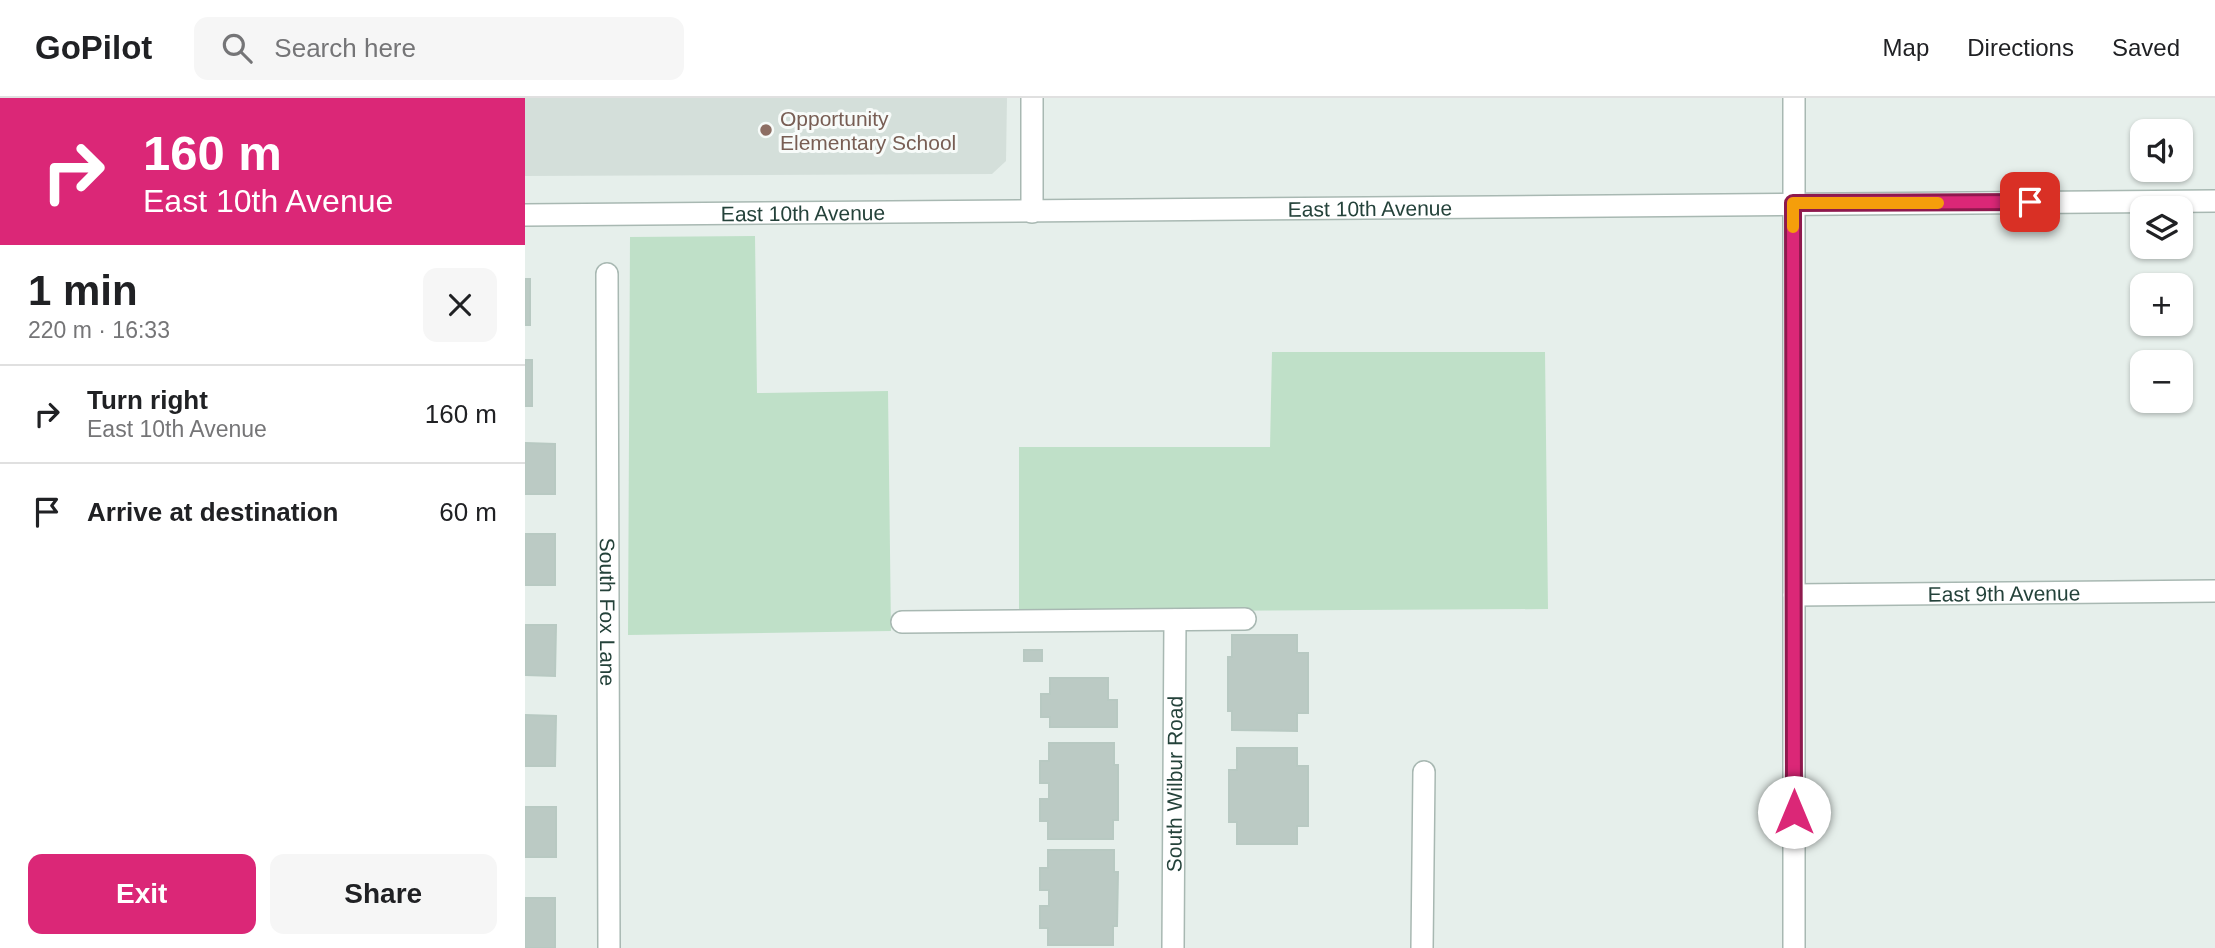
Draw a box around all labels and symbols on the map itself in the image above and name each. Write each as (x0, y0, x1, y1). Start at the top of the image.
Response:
place label: Opportunity Elementary School (780, 107, 956, 154)
marker: Opportunity Elementary School (758, 122, 774, 138)
pin (2000, 172, 2060, 232)
street label: East 10th Avenue (1288, 196, 1452, 220)
street label: East 10th Avenue (721, 201, 885, 225)
street label: South Fox Lane (596, 538, 620, 686)
street label: East 9th Avenue (1928, 581, 2080, 605)
street label: South Wilbur Road (1162, 696, 1186, 872)
position arrow (1757, 775, 1831, 849)

